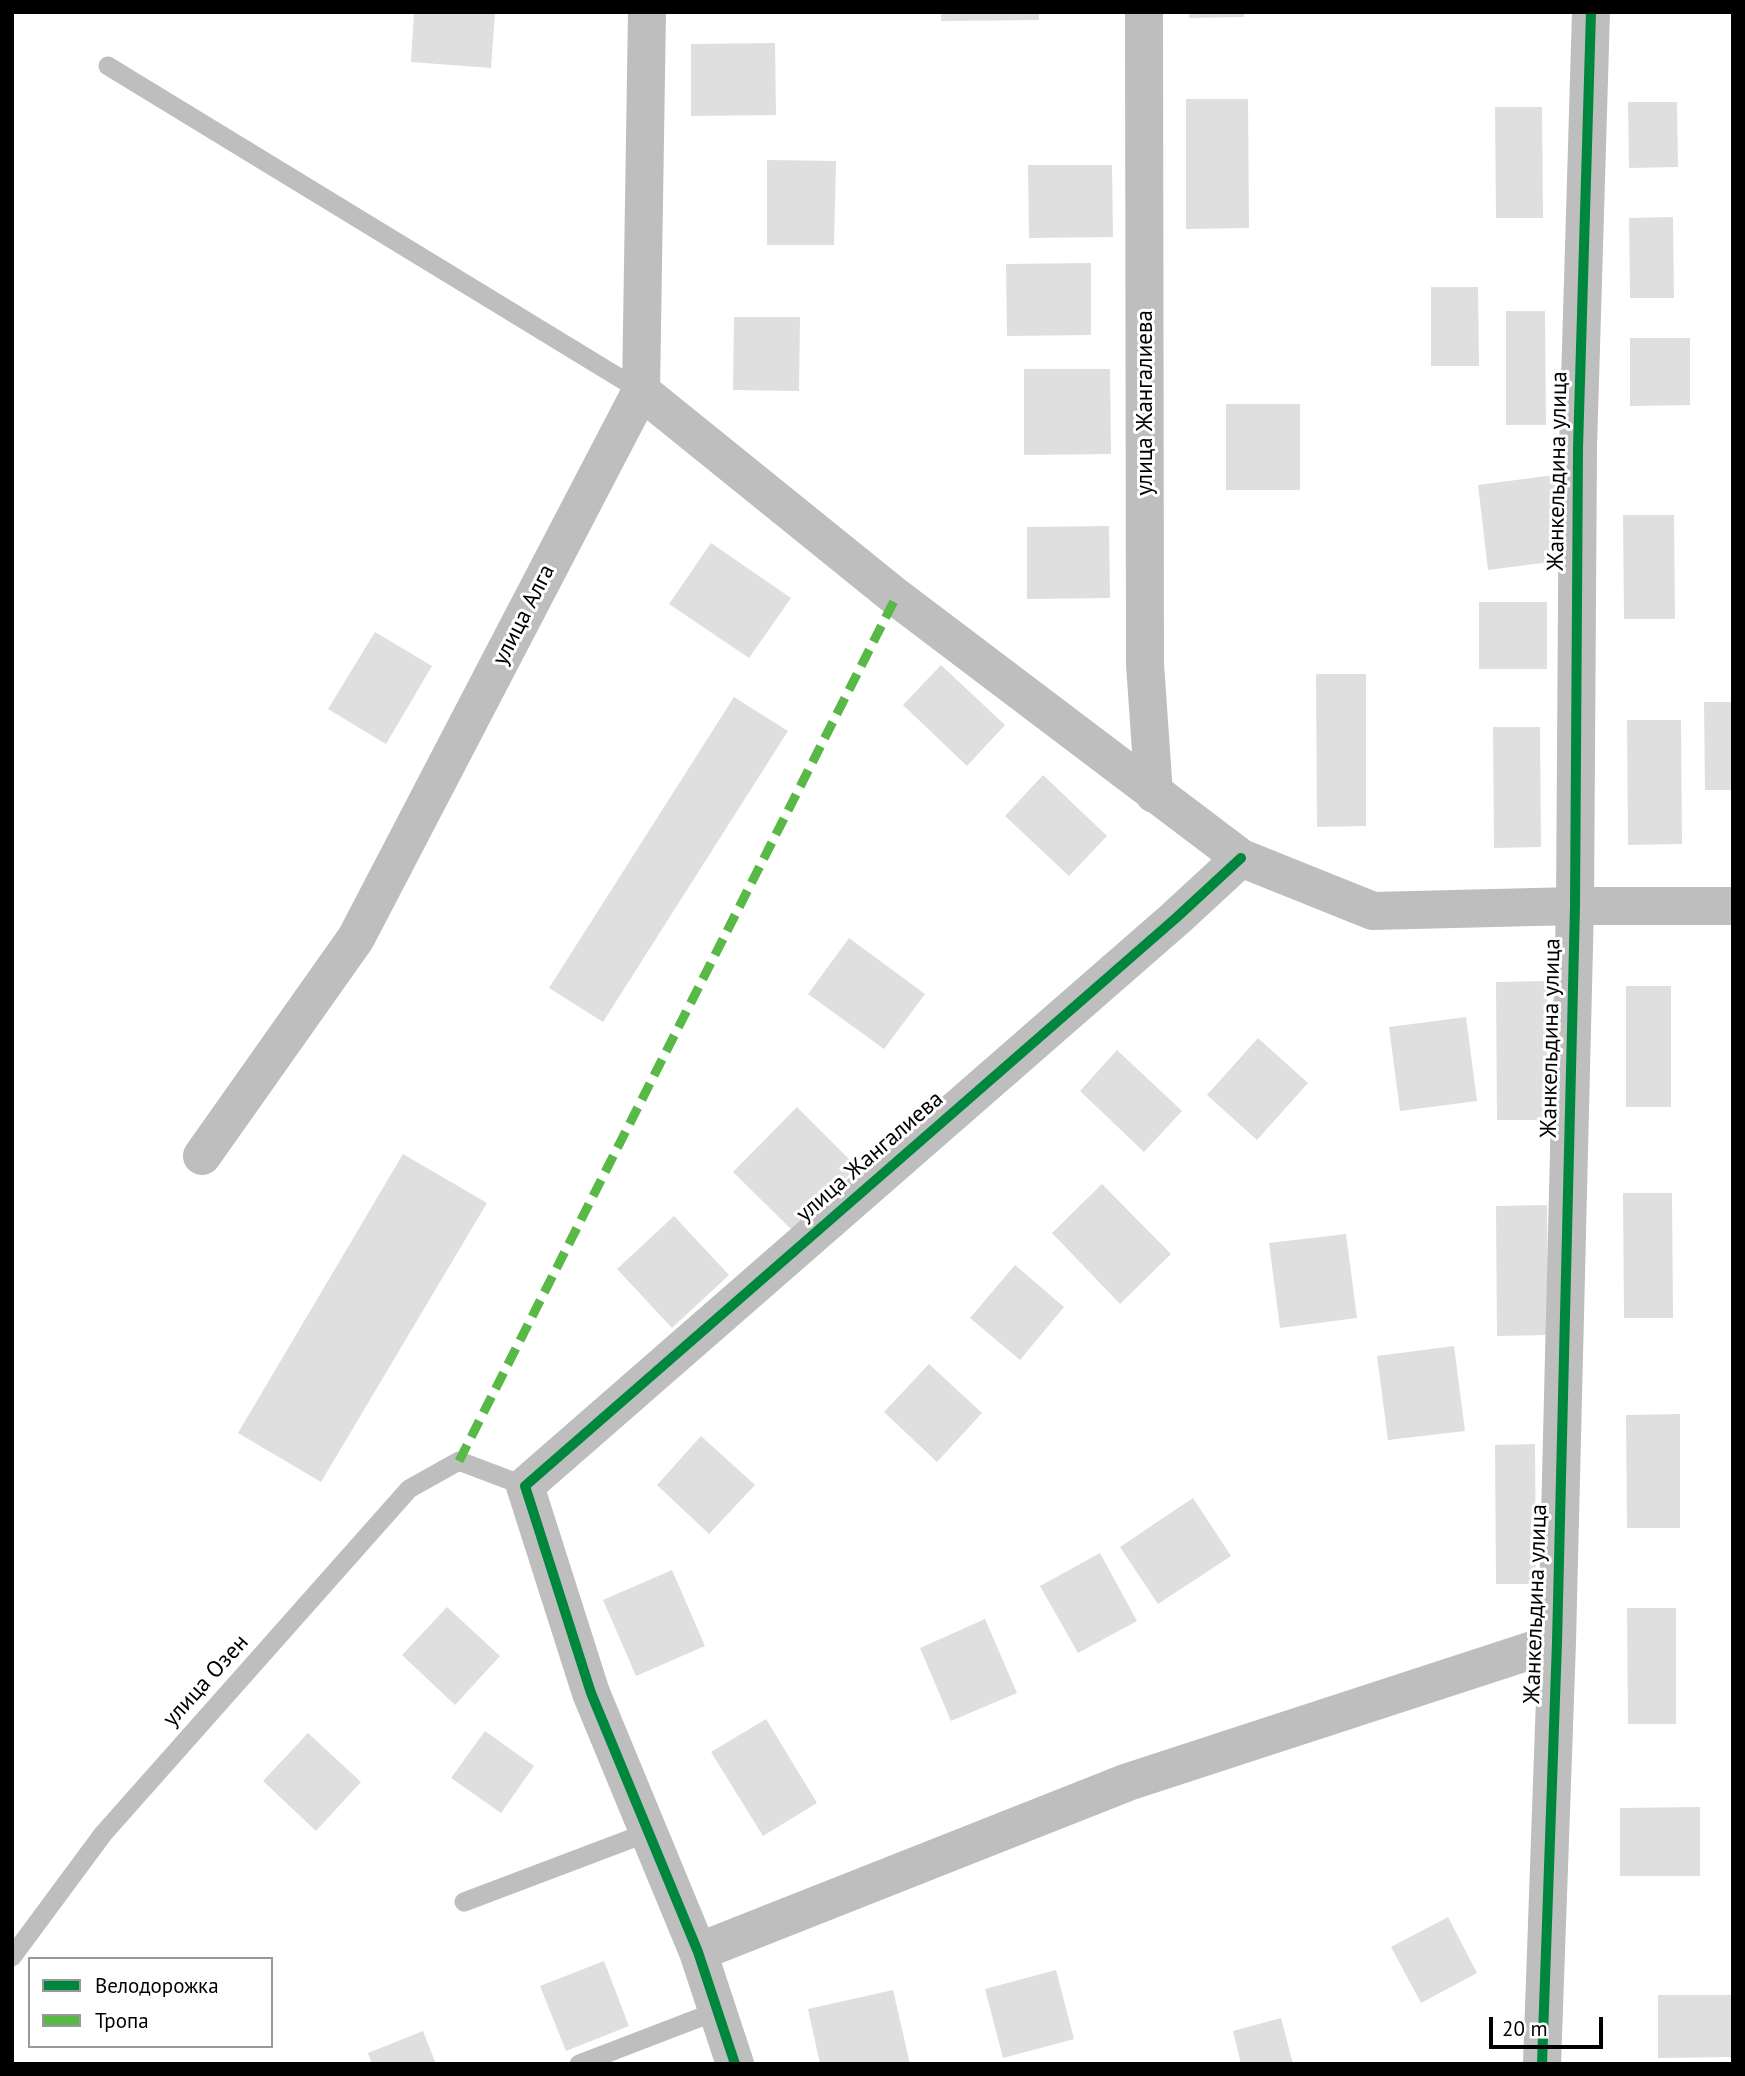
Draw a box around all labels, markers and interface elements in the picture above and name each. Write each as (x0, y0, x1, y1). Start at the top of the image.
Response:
street label: улица Жангалиева (1131, 310, 1159, 496)
street label: Жанкельдина улица (1542, 371, 1574, 571)
street label: улица Алга (487, 560, 561, 670)
street label: Жанкельдина улица (1535, 938, 1567, 1138)
street label: улица Жангалиева (791, 1086, 949, 1228)
street label: Жанкельдина улица (1519, 1504, 1553, 1704)
street label: улица Озен (157, 1629, 255, 1733)
legend (28, 1957, 273, 2048)
text: Велодорожка (95, 1972, 219, 1999)
scale bar (1493, 2002, 1607, 2046)
text: Тропа (95, 2007, 149, 2034)
text: 20 m (1502, 2015, 1548, 2042)

